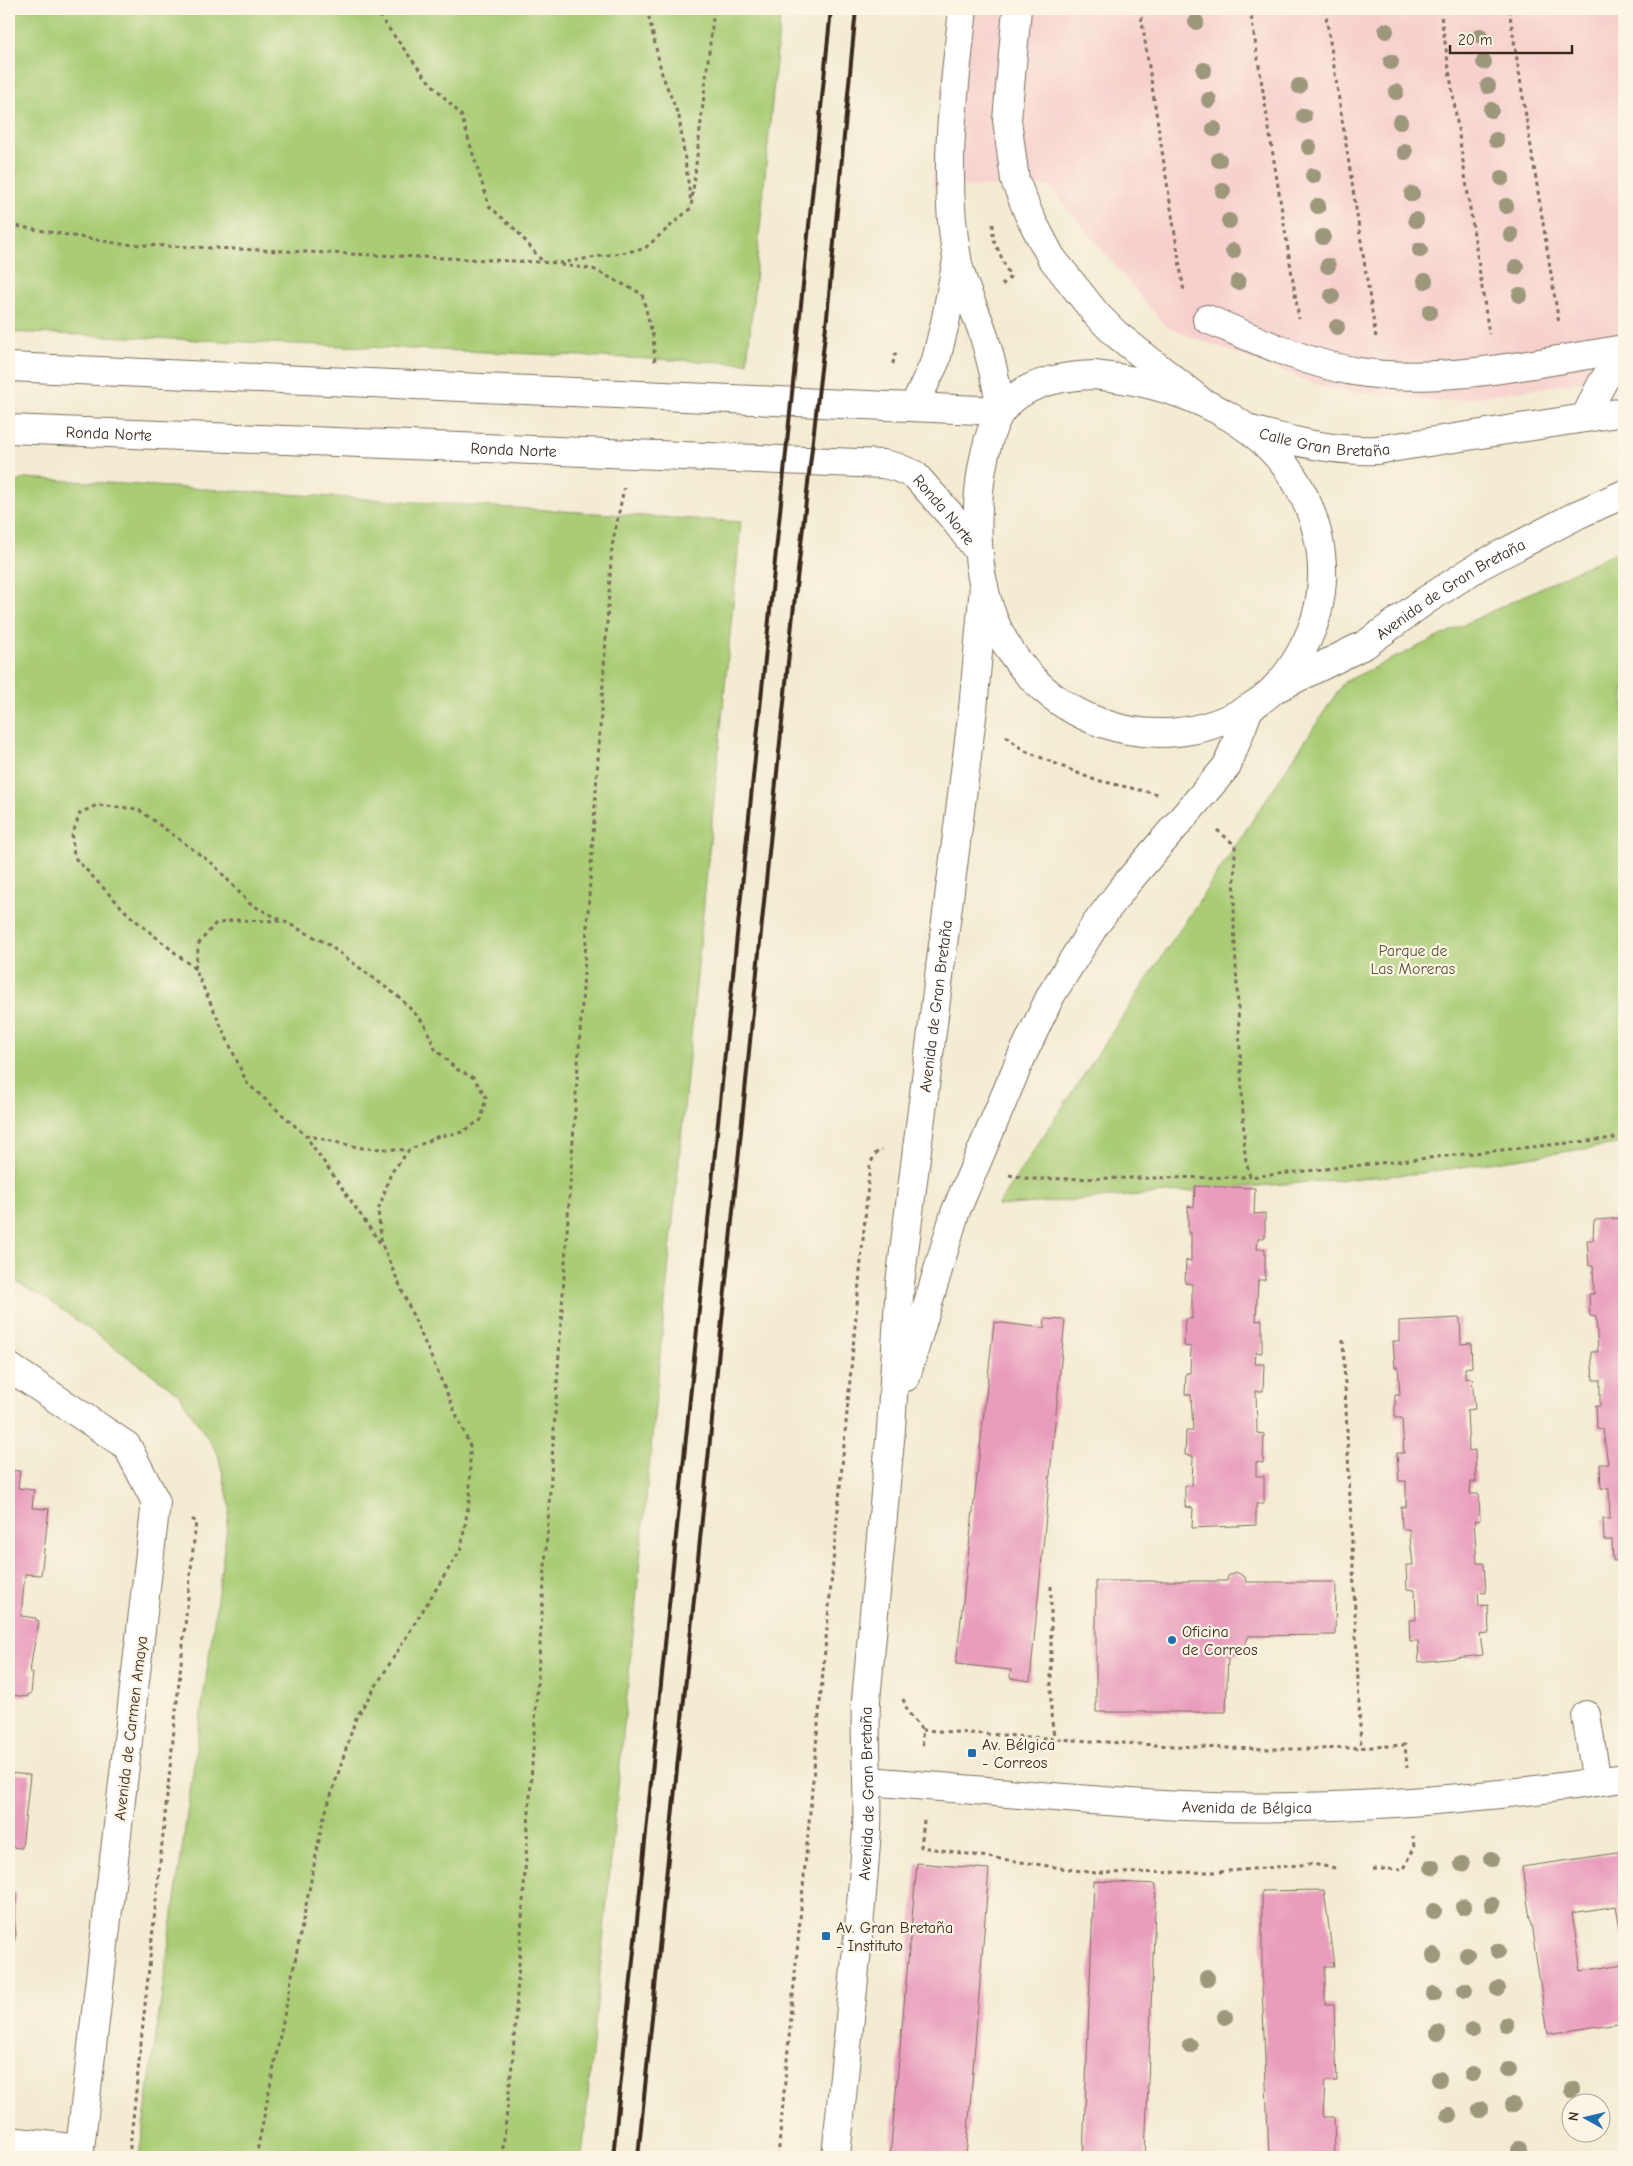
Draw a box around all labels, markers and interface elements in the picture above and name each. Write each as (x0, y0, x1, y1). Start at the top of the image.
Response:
scale bar (1450, 22, 1573, 54)
text: 20 m (1458, 31, 1492, 49)
street label: Ronda Norte (65, 423, 152, 445)
street label: Calle Gran Bretaña (1257, 425, 1391, 461)
street label: Ronda Norte (470, 439, 557, 461)
street label: Ronda Norte (909, 471, 978, 549)
street label: Avenida de Gran Bretaña (1373, 536, 1528, 644)
street label: Avenida de Gran Bretaña (916, 919, 956, 1094)
park label: Parque de Las Moreras (1371, 942, 1456, 978)
place label: Oficina de Correos (1182, 1623, 1258, 1659)
marker: Oficina de Correos (1166, 1634, 1178, 1646)
street label: Avenida de Carmen Amaya (111, 1635, 151, 1821)
street label: Avenida de Gran Bretaña (855, 1706, 877, 1881)
place label: Av. Bélgica - Correos (982, 1736, 1055, 1772)
marker: Av. Bélgica - Correos (966, 1747, 978, 1759)
street label: Avenida de Bélgica (1182, 1798, 1312, 1818)
place label: Av. Gran Bretaña - Instituto (836, 1919, 953, 1955)
marker: Av. Gran Bretaña - Instituto (820, 1930, 832, 1942)
north arrow (1560, 2094, 1610, 2144)
text: N (1565, 2111, 1583, 2122)

